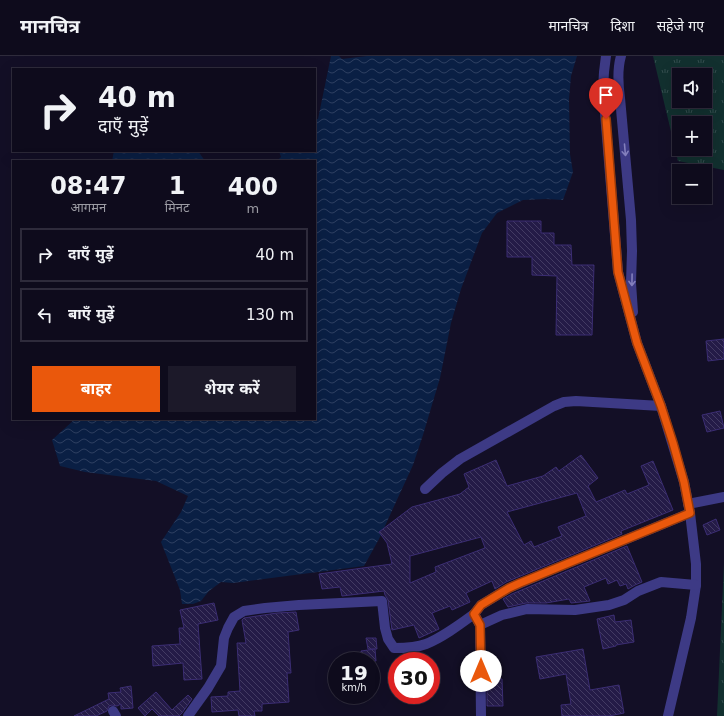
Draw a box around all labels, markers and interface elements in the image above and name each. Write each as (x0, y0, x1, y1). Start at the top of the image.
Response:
text: मानचित्र (20, 15, 80, 37)
text: मानचित्र (548, 18, 588, 34)
text: दिशा (610, 18, 635, 34)
text: सहेजे गए (657, 18, 704, 34)
map controls (672, 68, 712, 204)
button: sound (672, 68, 712, 108)
pin (589, 78, 623, 119)
text: 40 m (98, 81, 176, 114)
icon: right (32, 84, 84, 136)
icon: arrive (595, 84, 617, 106)
text: दाएँ मुड़ें (98, 115, 148, 136)
button: + (672, 116, 712, 156)
one-way arrow (621, 143, 629, 156)
button: − (672, 164, 712, 204)
text: 08:47 (50, 172, 127, 200)
text: 1 (169, 172, 186, 200)
text: 400 (228, 173, 278, 201)
text: आगमन (71, 200, 106, 215)
text: मिनट (165, 200, 190, 215)
text: m (246, 201, 259, 216)
icon: right (34, 244, 56, 266)
text: दाएँ मुड़ें (68, 245, 114, 263)
text: 40 m (256, 246, 294, 264)
one-way arrow (628, 273, 636, 286)
icon: left (34, 304, 56, 326)
text: बाएँ मुड़ें (68, 305, 114, 323)
text: 130 m (246, 306, 294, 324)
button: बाहर (32, 366, 160, 412)
button: शेयर करें (168, 366, 296, 412)
position arrow (460, 650, 502, 692)
speed limit sign: 30 (388, 652, 440, 704)
text: 19 (340, 661, 368, 685)
text: km/h (341, 682, 367, 693)

